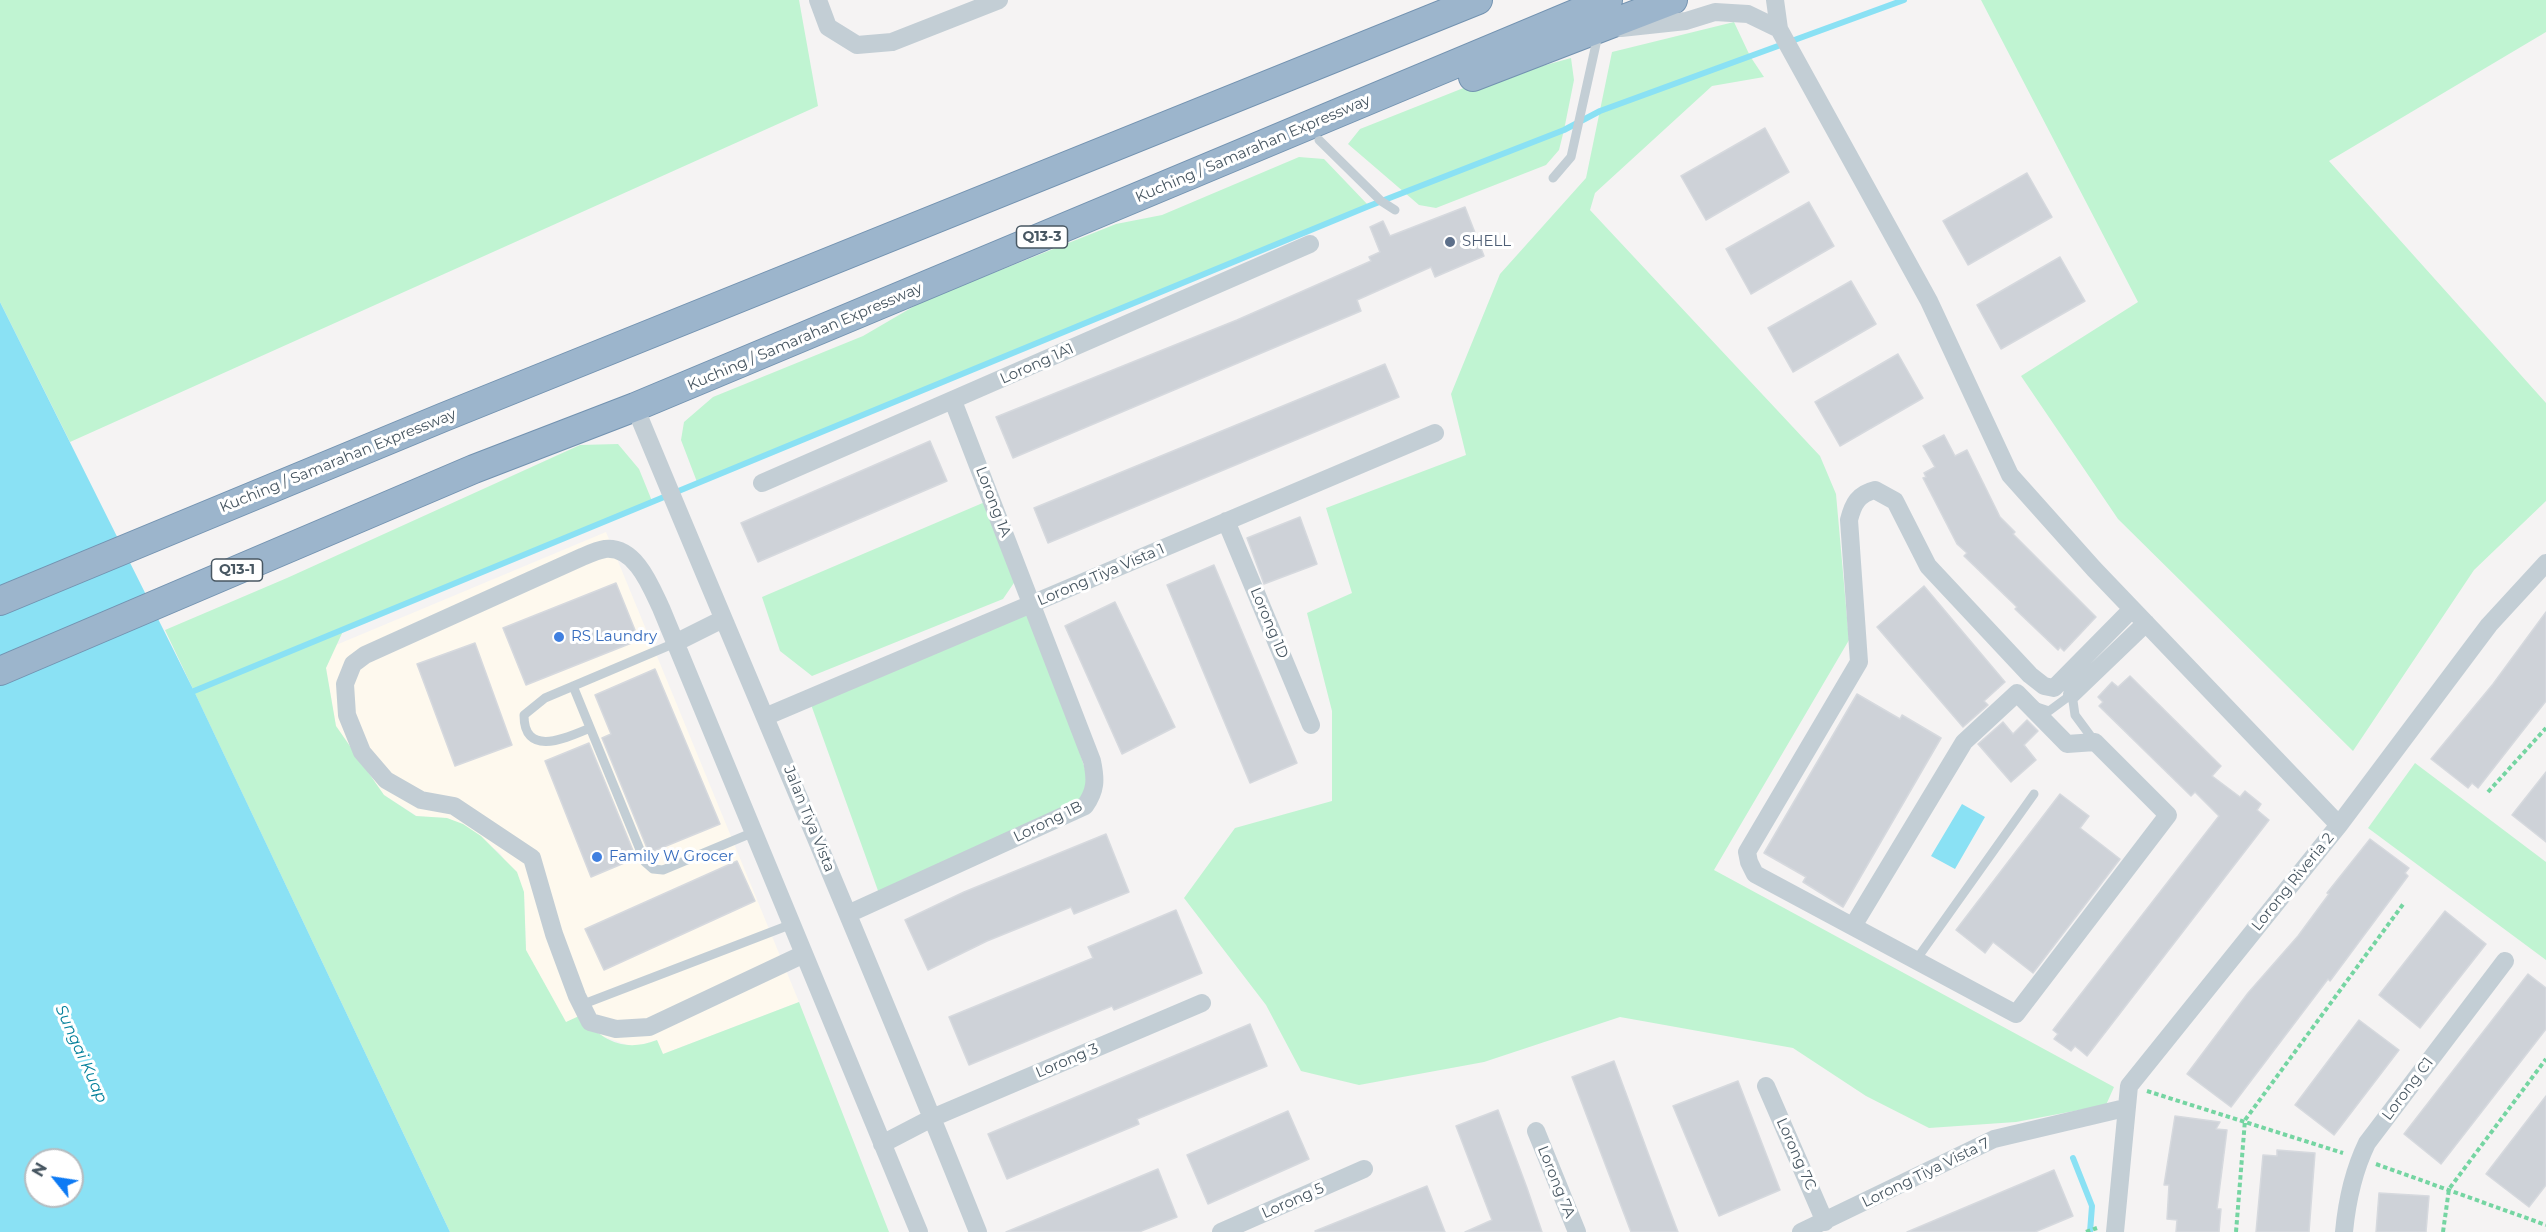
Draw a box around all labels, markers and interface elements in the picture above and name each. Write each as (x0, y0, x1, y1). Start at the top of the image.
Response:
street label: Kuching / Samarahan Expressway (1133, 91, 1373, 207)
road number: Q13-3 (1016, 226, 1068, 248)
place label: SHELL (1462, 233, 1511, 251)
marker: SHELL (1443, 235, 1457, 249)
street label: Kuching / Samarahan Expressway (685, 279, 925, 395)
street label: Lorong 1A1 (997, 340, 1077, 388)
street label: Kuching / Samarahan Expressway (217, 405, 459, 517)
street label: Lorong 1A (971, 464, 1015, 540)
street label: Lorong Tiya Vista 1 (1035, 540, 1167, 610)
road number: Q13-1 (212, 559, 262, 581)
street label: Lorong 1D (1246, 585, 1292, 661)
place label: RS Laundry (571, 628, 657, 646)
marker: RS Laundry (552, 630, 566, 644)
street label: Jalan Tiya Vista (780, 763, 838, 875)
street label: Lorong 1B (1011, 798, 1085, 846)
street label: Lorong Riveria 2 (2248, 829, 2338, 935)
place label: Family W Grocer (609, 848, 734, 866)
marker: Family W Grocer (590, 850, 604, 864)
water label: Sungai Kuap (51, 1002, 111, 1106)
street label: Lorong 3 (1033, 1040, 1101, 1082)
street label: Lorong C1 (2379, 1054, 2437, 1124)
street label: Lorong 7C (1772, 1115, 1820, 1193)
street label: Lorong Tiya Vista 7 (1859, 1134, 1993, 1212)
street label: Lorong 7A (1533, 1143, 1579, 1221)
north arrow (24, 1148, 84, 1208)
text: N (28, 1159, 51, 1180)
street label: Lorong 5 (1259, 1179, 1327, 1223)

